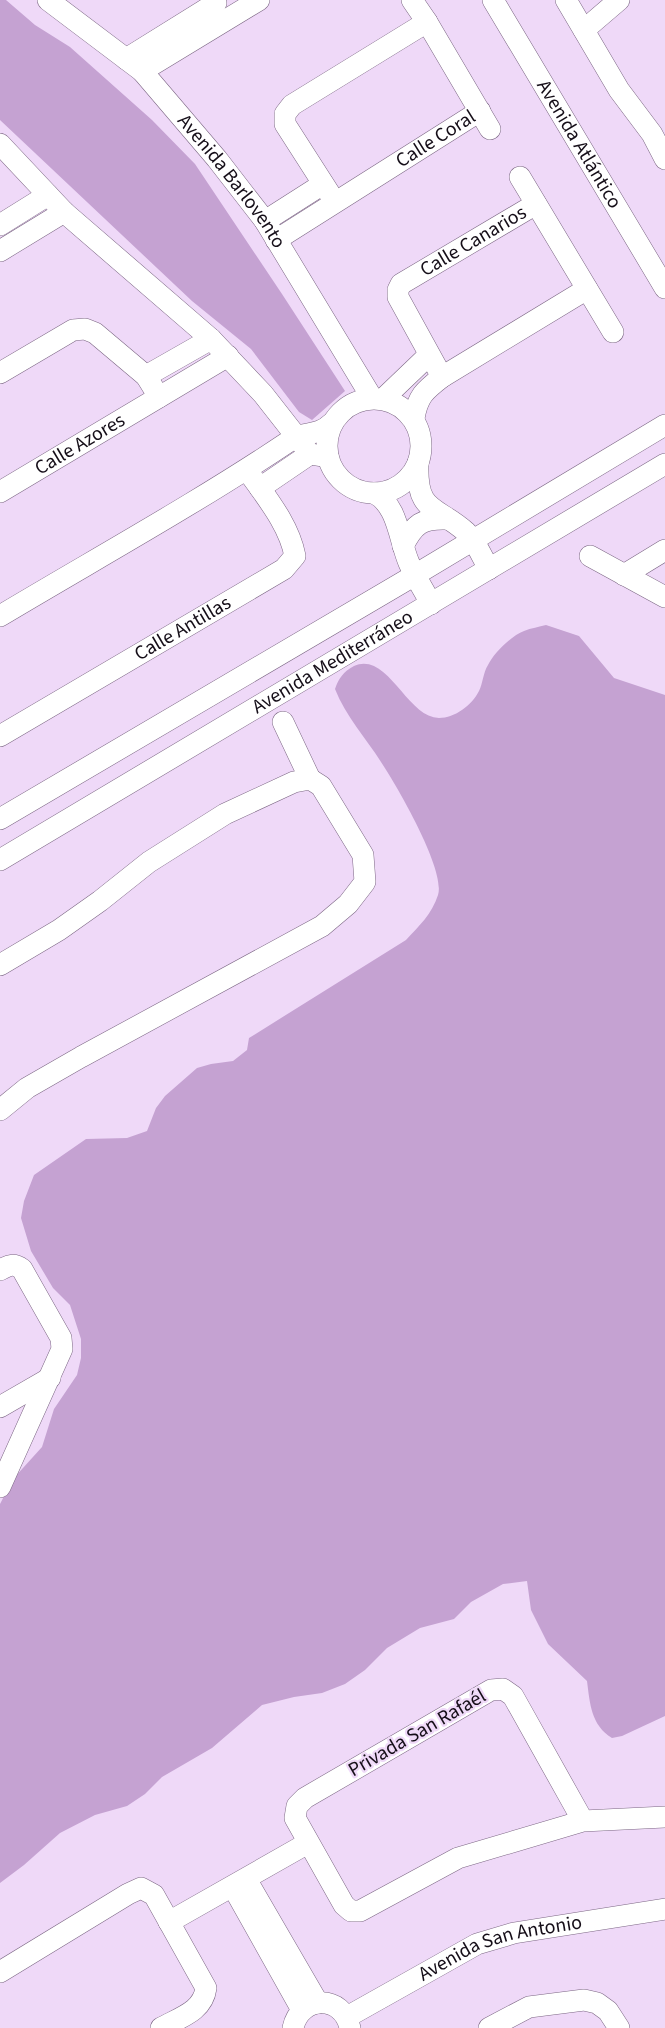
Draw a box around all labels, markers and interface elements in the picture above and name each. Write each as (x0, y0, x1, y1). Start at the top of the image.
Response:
street label: Avenida Atlántico (530, 74, 629, 214)
street label: Calle Coral (390, 103, 481, 175)
street label: Avenida Barlovento (171, 108, 292, 254)
street label: Calle Canarios (415, 199, 532, 284)
street label: Calle Azores (29, 407, 130, 482)
street label: Calle Antillas (129, 589, 236, 668)
street label: Avenida Mediterráneo (247, 603, 418, 721)
street label: Privada San Rafaél (343, 1682, 491, 1784)
street label: Avenida San Antonio (413, 1908, 584, 1988)

